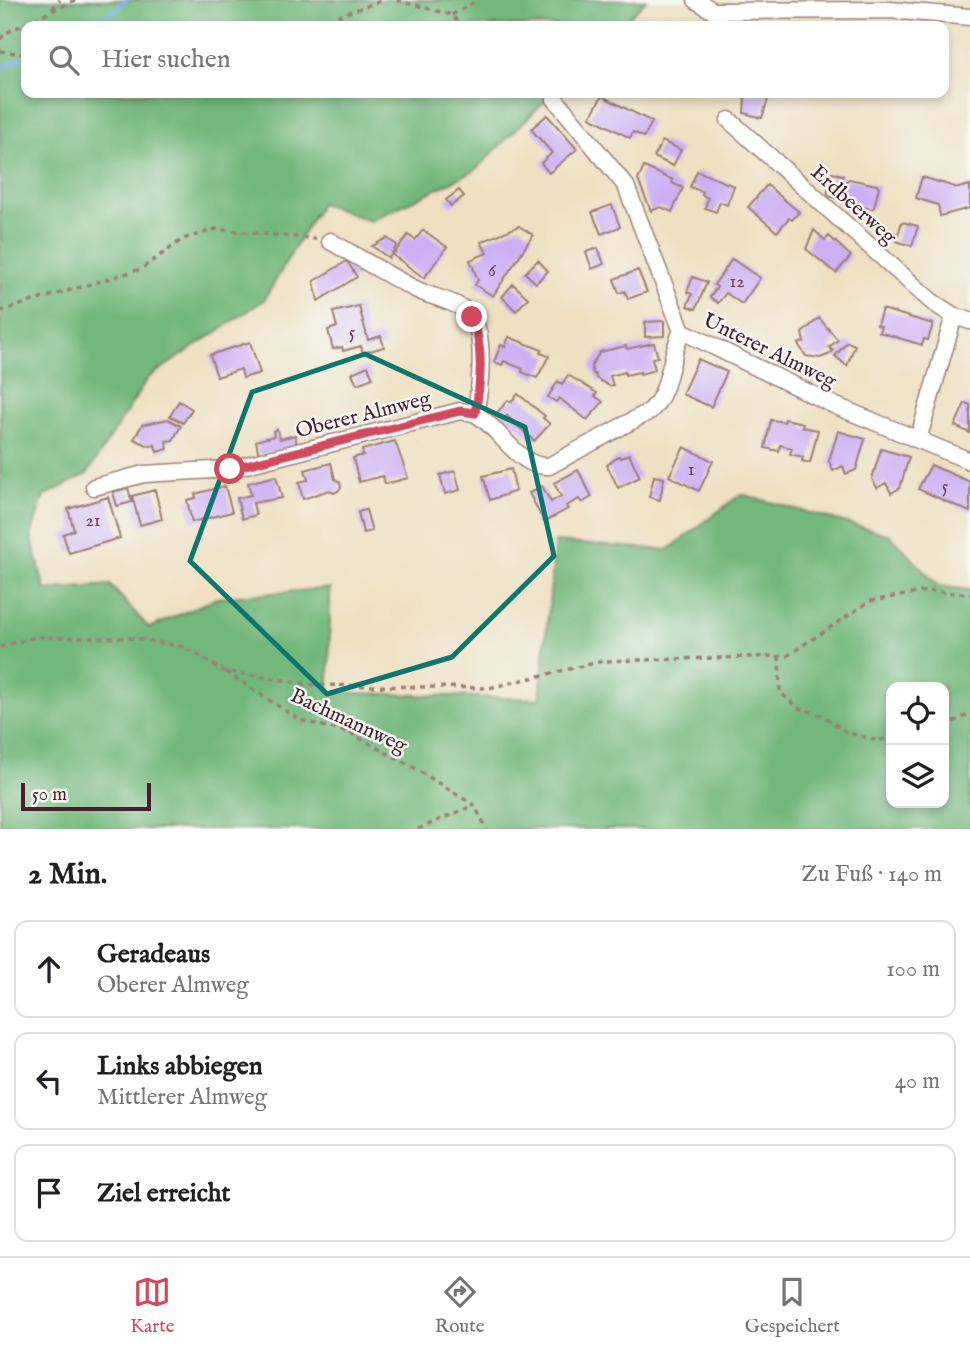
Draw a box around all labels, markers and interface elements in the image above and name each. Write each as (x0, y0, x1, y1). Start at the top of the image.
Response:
search box (21, 21, 949, 98)
icon: search (45, 41, 83, 79)
text: Hier suchen (101, 43, 231, 76)
street label: Erdbeerweg (804, 159, 902, 251)
house number: 6 (488, 260, 496, 283)
house number: 12 (729, 271, 745, 294)
route end (456, 301, 487, 332)
street label: Unterer Almweg (698, 307, 841, 396)
house number: 5 (349, 322, 356, 345)
street label: Oberer Almweg (293, 385, 434, 445)
route start (214, 453, 245, 484)
house number: 1 (688, 459, 694, 482)
house number: 5 (942, 476, 949, 499)
house number: 21 (85, 510, 101, 533)
map controls (886, 682, 949, 808)
button: locate (886, 682, 949, 745)
street label: Bachmannweg (286, 683, 411, 760)
button: layers (886, 745, 949, 808)
scale bar (21, 780, 150, 812)
text: 50 m (32, 783, 67, 807)
text: 2 Min. (28, 856, 107, 894)
text: Zu Fuß · 140 m (802, 860, 942, 889)
text: Geradeaus (97, 938, 210, 971)
icon: ahead (30, 950, 68, 988)
text: 100 m (886, 955, 940, 984)
text: Oberer Almweg (97, 971, 249, 1000)
text: Links abbiegen (97, 1050, 263, 1083)
icon: left (30, 1062, 68, 1100)
text: 40 m (895, 1067, 940, 1096)
text: Mittlerer Almweg (97, 1083, 267, 1112)
icon: arrive (30, 1174, 68, 1212)
text: Ziel erreicht (97, 1177, 230, 1210)
tab: Karte (130, 1273, 174, 1339)
tab: Route (435, 1273, 484, 1339)
tab: Gespeichert (745, 1273, 840, 1339)

